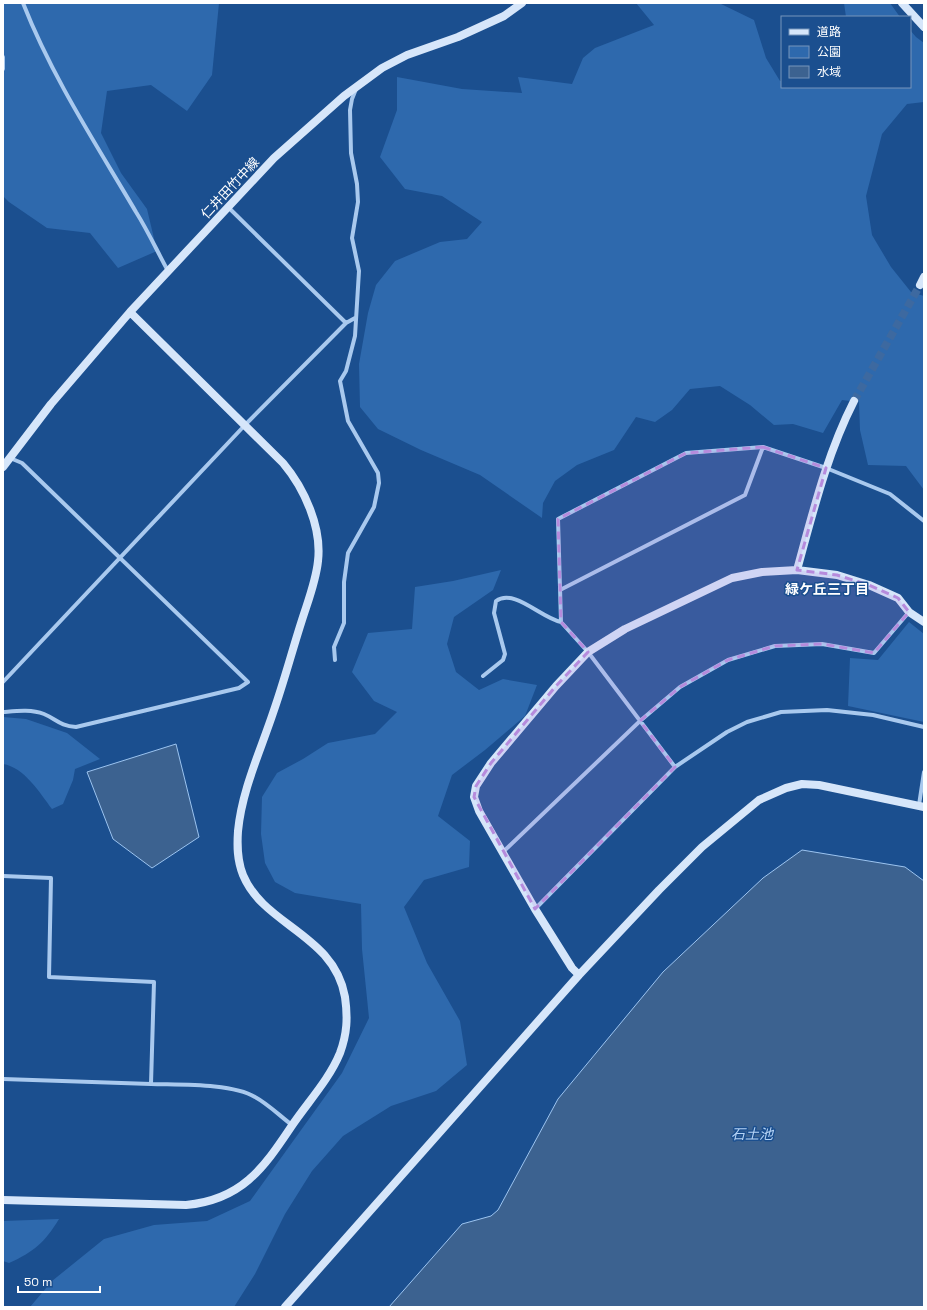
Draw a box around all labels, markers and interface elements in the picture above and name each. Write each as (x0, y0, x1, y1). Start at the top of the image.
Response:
legend (781, 16, 911, 88)
text: 道路 (817, 24, 841, 40)
text: 公園 (817, 44, 841, 60)
text: 水域 (817, 64, 841, 80)
street label: 仁井田竹中線 (197, 154, 263, 222)
district label: 緑ケ丘三丁目 (785, 580, 869, 598)
water label: 石土池 (731, 1125, 775, 1143)
scale bar (18, 1268, 100, 1294)
text: 50 m (24, 1274, 52, 1290)

